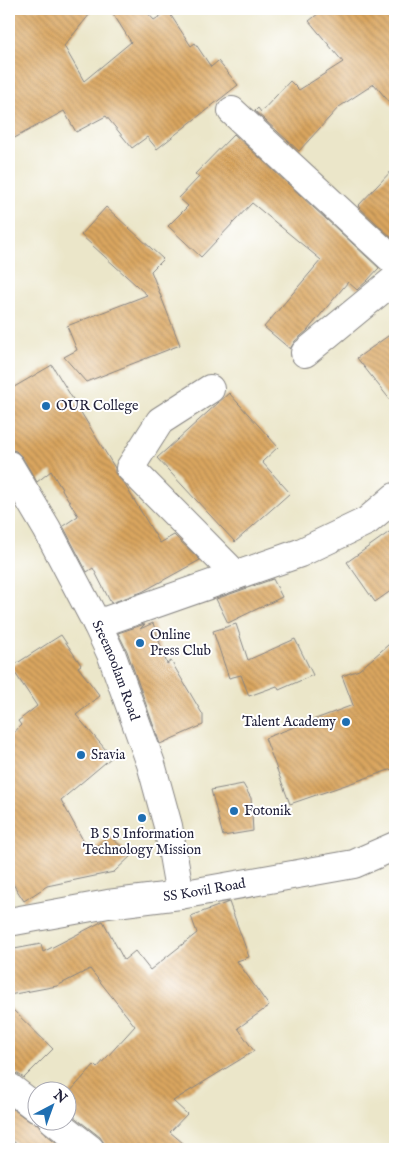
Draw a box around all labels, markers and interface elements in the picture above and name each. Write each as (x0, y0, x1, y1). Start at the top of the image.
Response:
place label: OUR College (56, 397, 139, 415)
marker: OUR College (40, 400, 52, 412)
street label: Sreemoolam Road (88, 617, 144, 724)
place label: Online Press Club (150, 626, 211, 660)
marker: Online Press Club (134, 637, 146, 649)
place label: Talent Academy (242, 713, 336, 731)
marker: Talent Academy (340, 716, 352, 728)
place label: Sravia (91, 746, 126, 764)
marker: Sravia (75, 749, 87, 761)
place label: Fotonik (244, 802, 292, 820)
marker: Fotonik (228, 805, 240, 817)
marker: B S S Information Technology Mission (136, 812, 148, 824)
place label: B S S Information Technology Mission (83, 825, 202, 859)
street label: SS Kovil Road (162, 874, 248, 906)
north arrow (28, 1080, 78, 1130)
text: N (49, 1086, 70, 1108)

